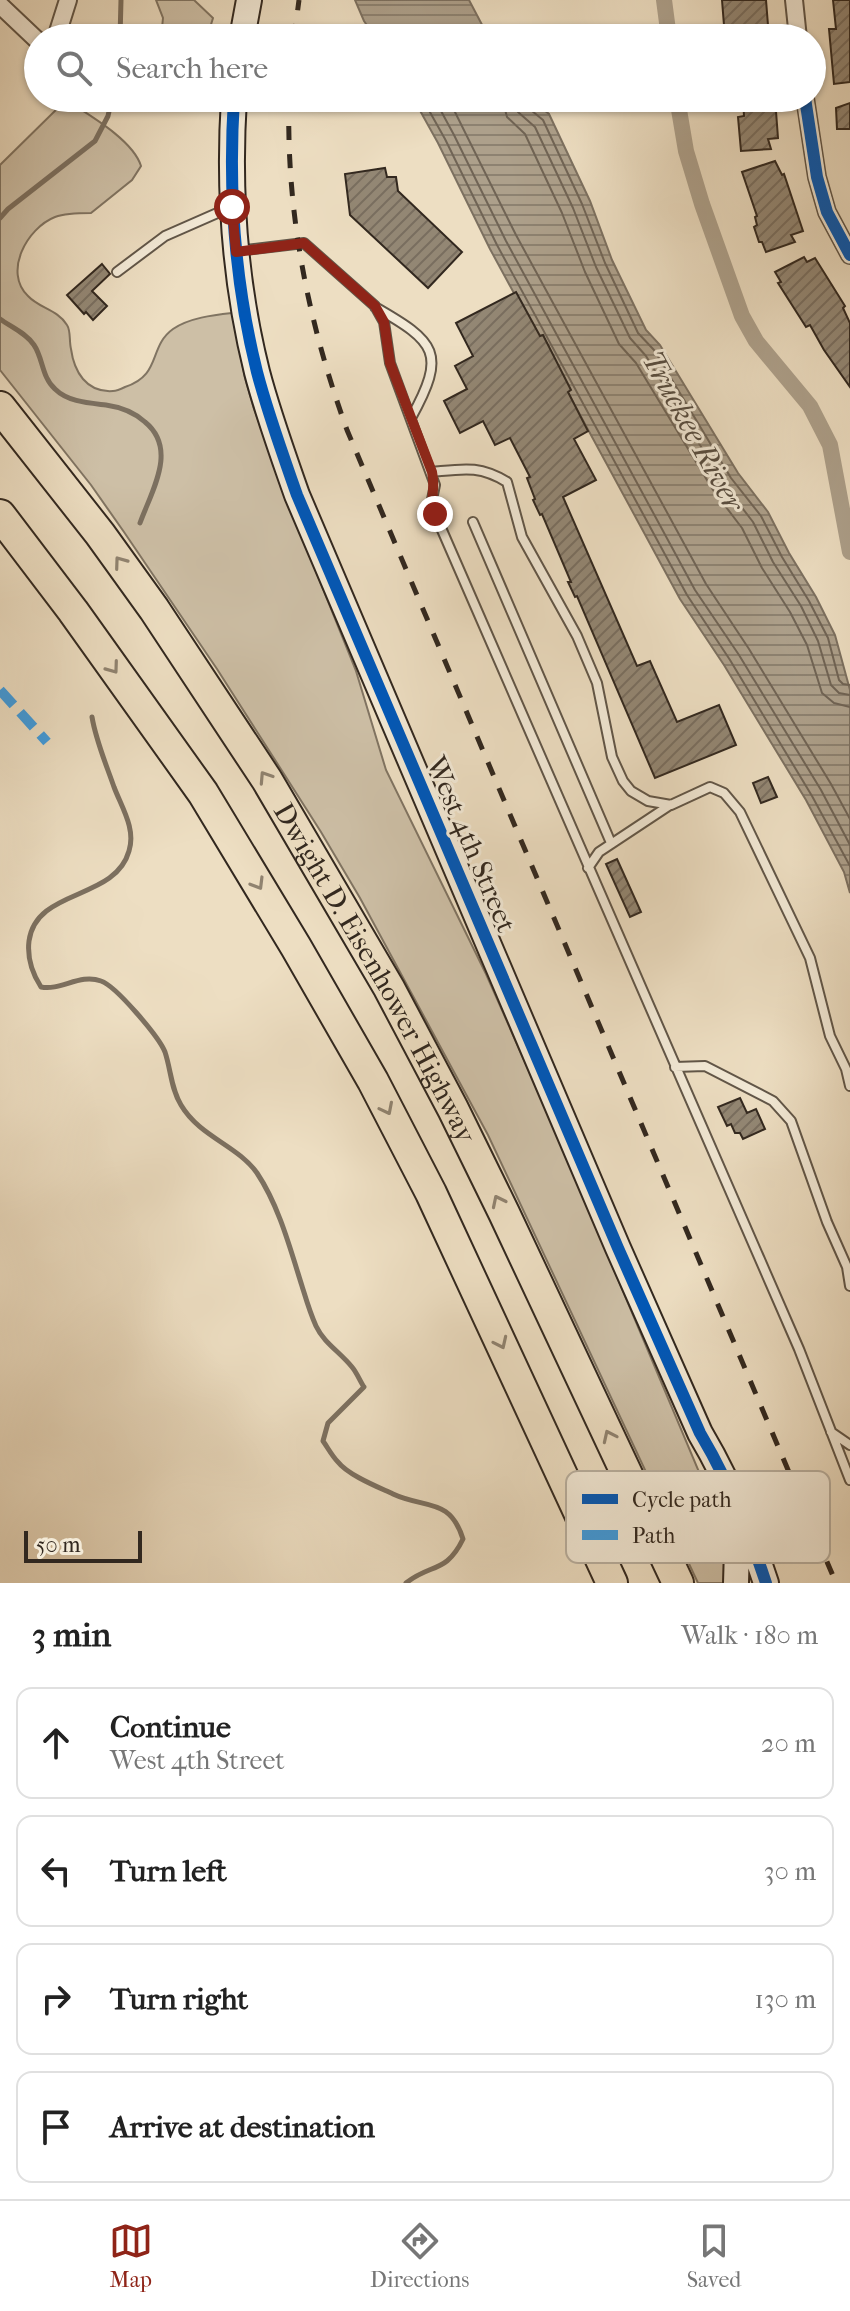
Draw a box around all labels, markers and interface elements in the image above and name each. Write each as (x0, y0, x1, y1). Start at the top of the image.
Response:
search box (24, 24, 826, 112)
icon: search (52, 46, 96, 90)
text: Search here (116, 51, 268, 86)
route start (214, 189, 250, 225)
water label: Truckee River (634, 345, 752, 520)
route end (417, 496, 453, 532)
one-way arrow (115, 556, 129, 571)
one-way arrow (103, 659, 118, 673)
street label: West 4th Street (419, 750, 523, 937)
one-way arrow (260, 771, 275, 786)
street label: Dwight D. Eisenhower Highway (267, 797, 483, 1149)
one-way arrow (248, 875, 263, 890)
one-way arrow (378, 1101, 393, 1116)
one-way arrow (492, 1195, 508, 1209)
one-way arrow (491, 1335, 507, 1350)
one-way arrow (603, 1430, 619, 1445)
legend (566, 1471, 830, 1563)
text: Cycle path (632, 1487, 732, 1513)
text: Path (632, 1523, 676, 1549)
scale bar (24, 1527, 142, 1563)
text: 50 m (36, 1532, 81, 1558)
text: 3 min (32, 1615, 111, 1655)
text: Walk · 180 m (681, 1620, 818, 1651)
text: Continue (110, 1710, 231, 1745)
icon: ahead (34, 1721, 78, 1765)
text: 20 m (761, 1728, 816, 1759)
text: West 4th Street (110, 1745, 285, 1776)
icon: left (34, 1849, 78, 1893)
text: Turn left (110, 1854, 227, 1889)
text: 30 m (764, 1856, 816, 1887)
icon: right (34, 1977, 78, 2021)
text: Turn right (110, 1982, 248, 2017)
text: 130 m (755, 1984, 816, 2015)
icon: arrive (34, 2105, 78, 2149)
text: Arrive at destination (110, 2110, 375, 2145)
tab: Map (109, 2219, 153, 2293)
tab: Directions (370, 2219, 469, 2293)
tab: Saved (687, 2219, 741, 2293)

